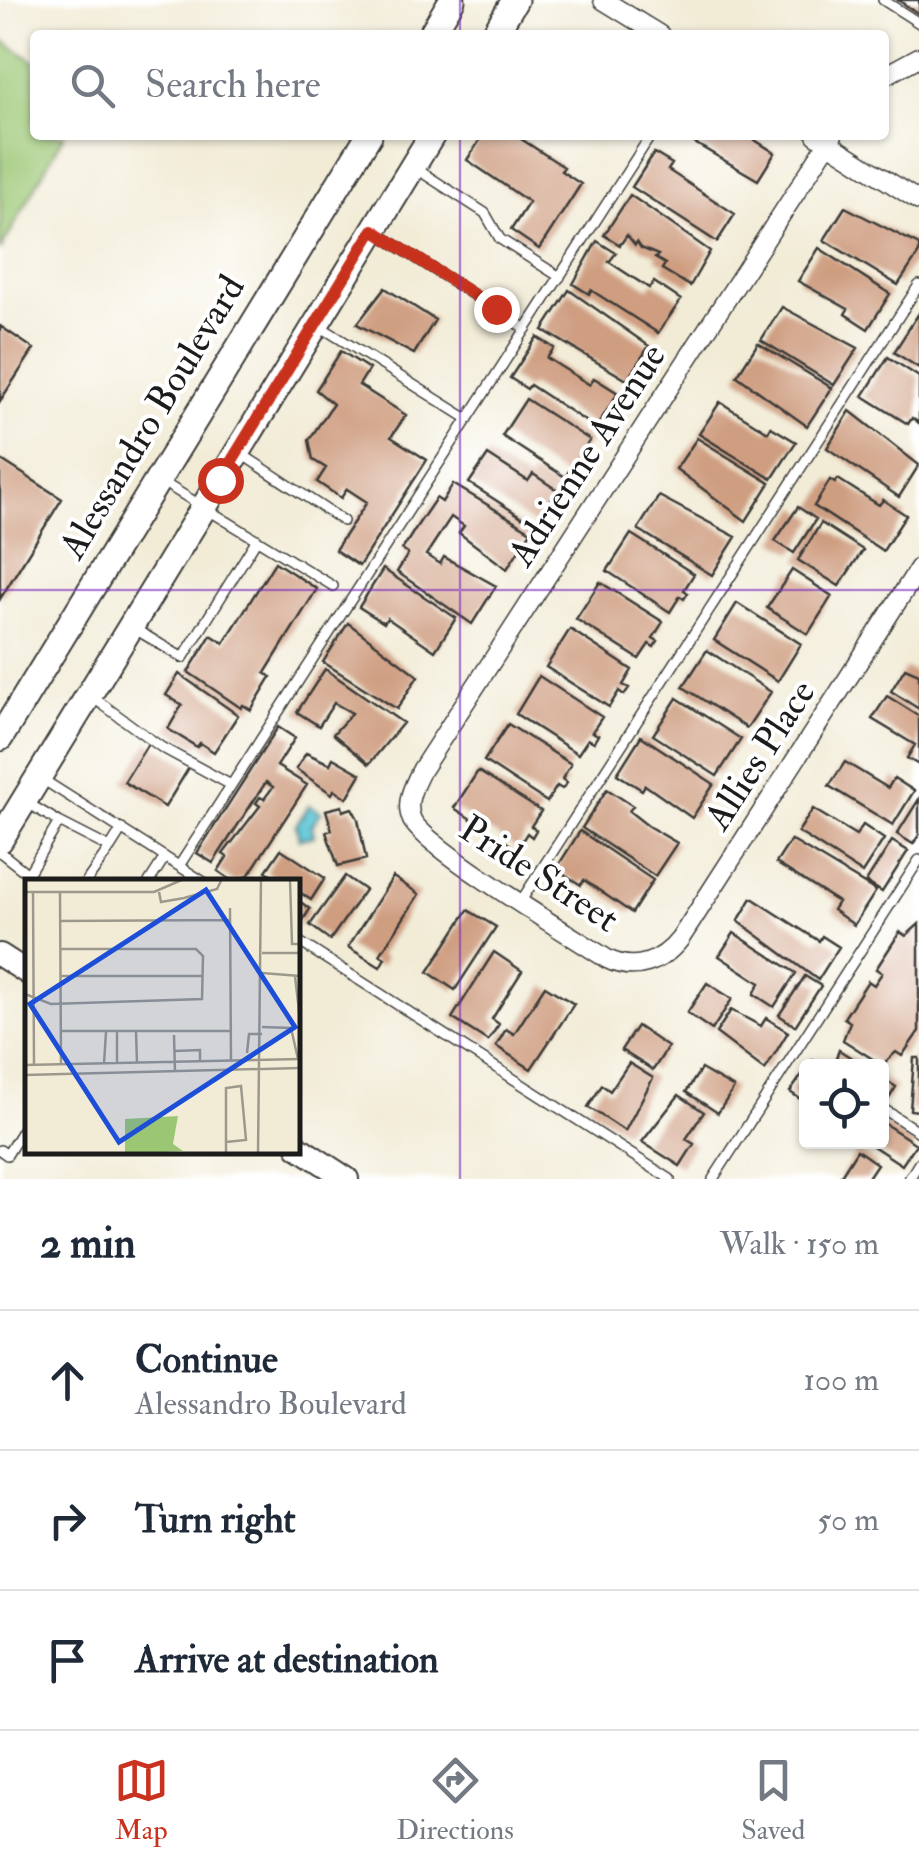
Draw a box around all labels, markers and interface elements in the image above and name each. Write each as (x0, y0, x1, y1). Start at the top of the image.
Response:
search box (30, 30, 889, 140)
icon: search (65, 58, 120, 113)
text: Search here (145, 61, 321, 109)
street label: Alessandro Boulevard (48, 266, 256, 568)
route end (474, 287, 520, 333)
street label: Adrienne Avenue (497, 335, 677, 576)
route start (198, 458, 244, 504)
street label: Allies Place (693, 671, 826, 840)
street label: Pride Street (450, 805, 628, 943)
inset map (25, 879, 300, 1154)
map controls (799, 1059, 889, 1149)
button: locate (799, 1059, 889, 1149)
text: 2 min (40, 1218, 136, 1270)
text: Walk · 150 m (720, 1224, 879, 1264)
text: Continue (135, 1336, 278, 1384)
icon: ahead (40, 1353, 95, 1408)
text: 100 m (803, 1360, 879, 1400)
text: Alessandro Boulevard (135, 1384, 407, 1424)
icon: right (40, 1493, 95, 1548)
text: Turn right (135, 1496, 296, 1544)
text: 50 m (817, 1500, 879, 1540)
icon: arrive (40, 1633, 95, 1688)
text: Arrive at destination (135, 1636, 439, 1684)
tab: Map (114, 1753, 169, 1848)
tab: Directions (396, 1753, 514, 1848)
tab: Saved (741, 1753, 805, 1848)

